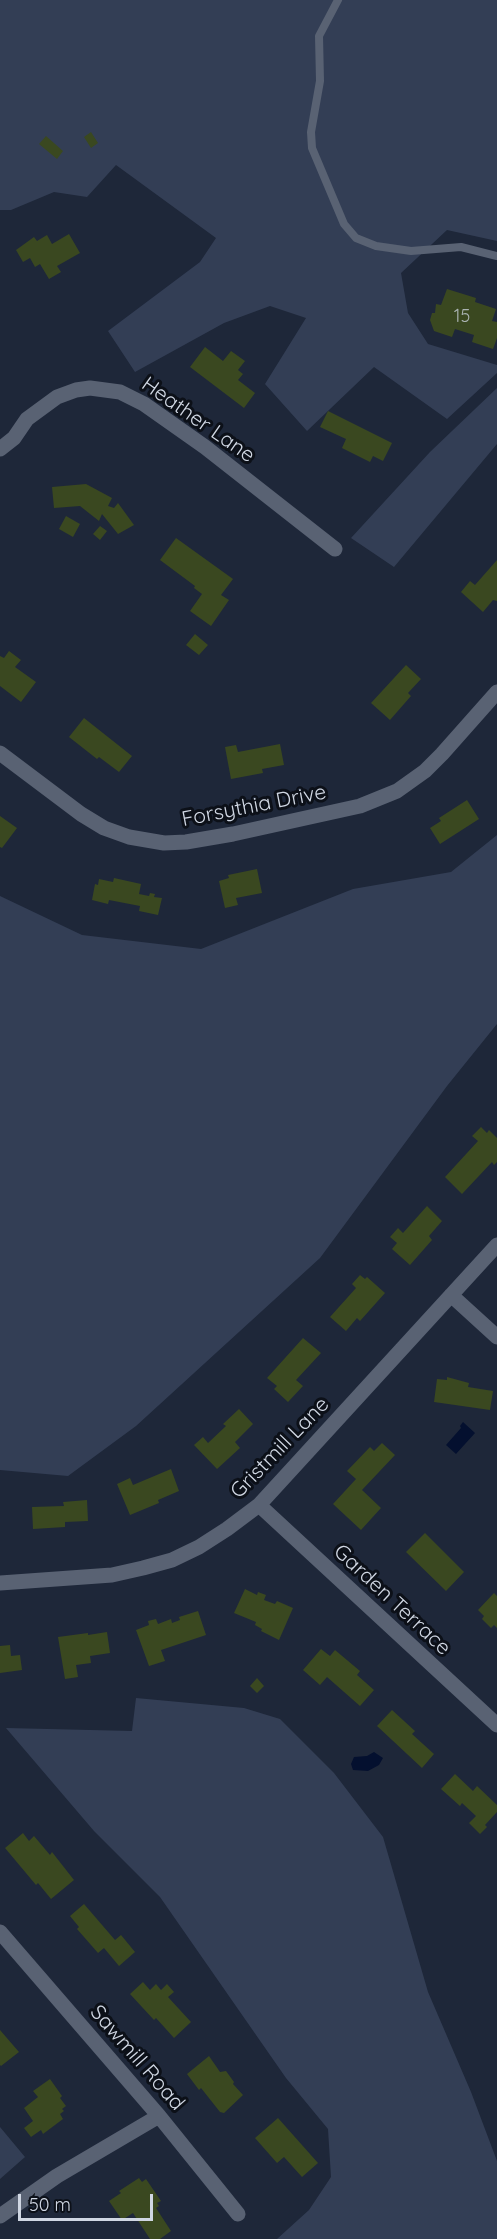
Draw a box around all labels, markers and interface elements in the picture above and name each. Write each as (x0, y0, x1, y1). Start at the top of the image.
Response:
house number: 15 (454, 306, 470, 328)
street label: Heather Lane (137, 372, 259, 468)
street label: Forsythia Drive (180, 780, 328, 832)
street label: Gristmill Lane (225, 1392, 335, 1504)
street label: Garden Terrace (328, 1539, 456, 1661)
street label: Sawmill Road (84, 2000, 190, 2116)
scale bar (21, 2182, 156, 2220)
text: 50 m (29, 2193, 71, 2216)

